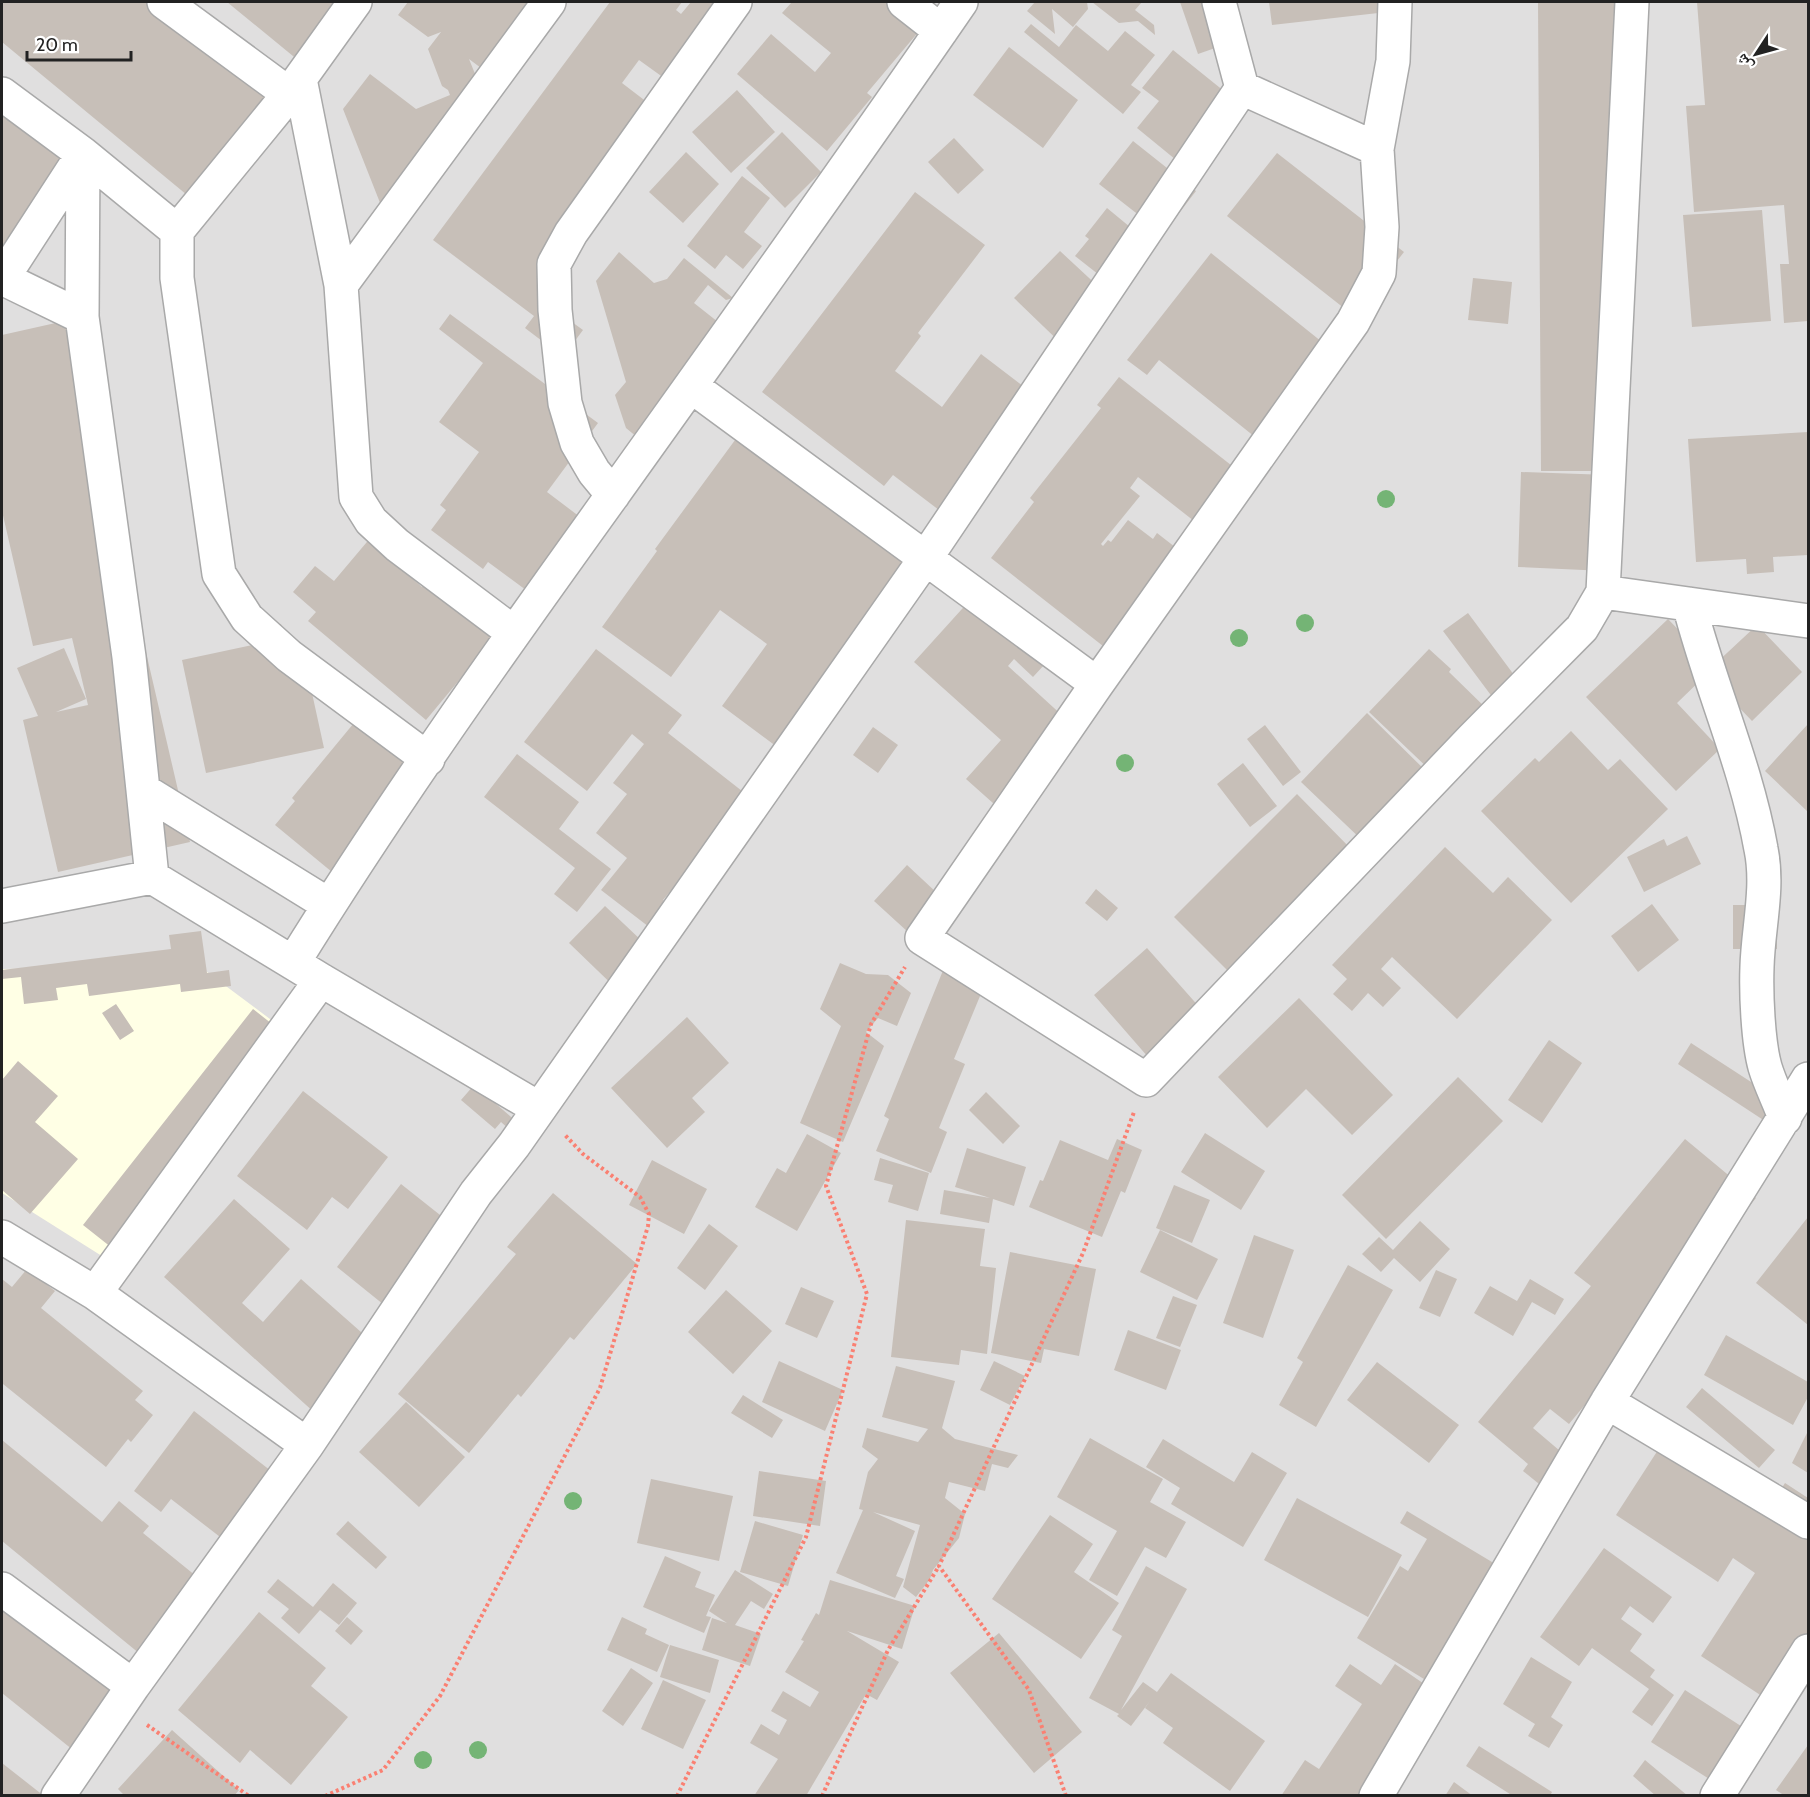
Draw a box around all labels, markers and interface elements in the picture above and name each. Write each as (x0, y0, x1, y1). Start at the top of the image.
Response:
scale bar (27, 24, 130, 62)
north arrow (1726, 24, 1786, 84)
text: 20 m (36, 34, 78, 56)
text: ش (1732, 50, 1757, 75)

